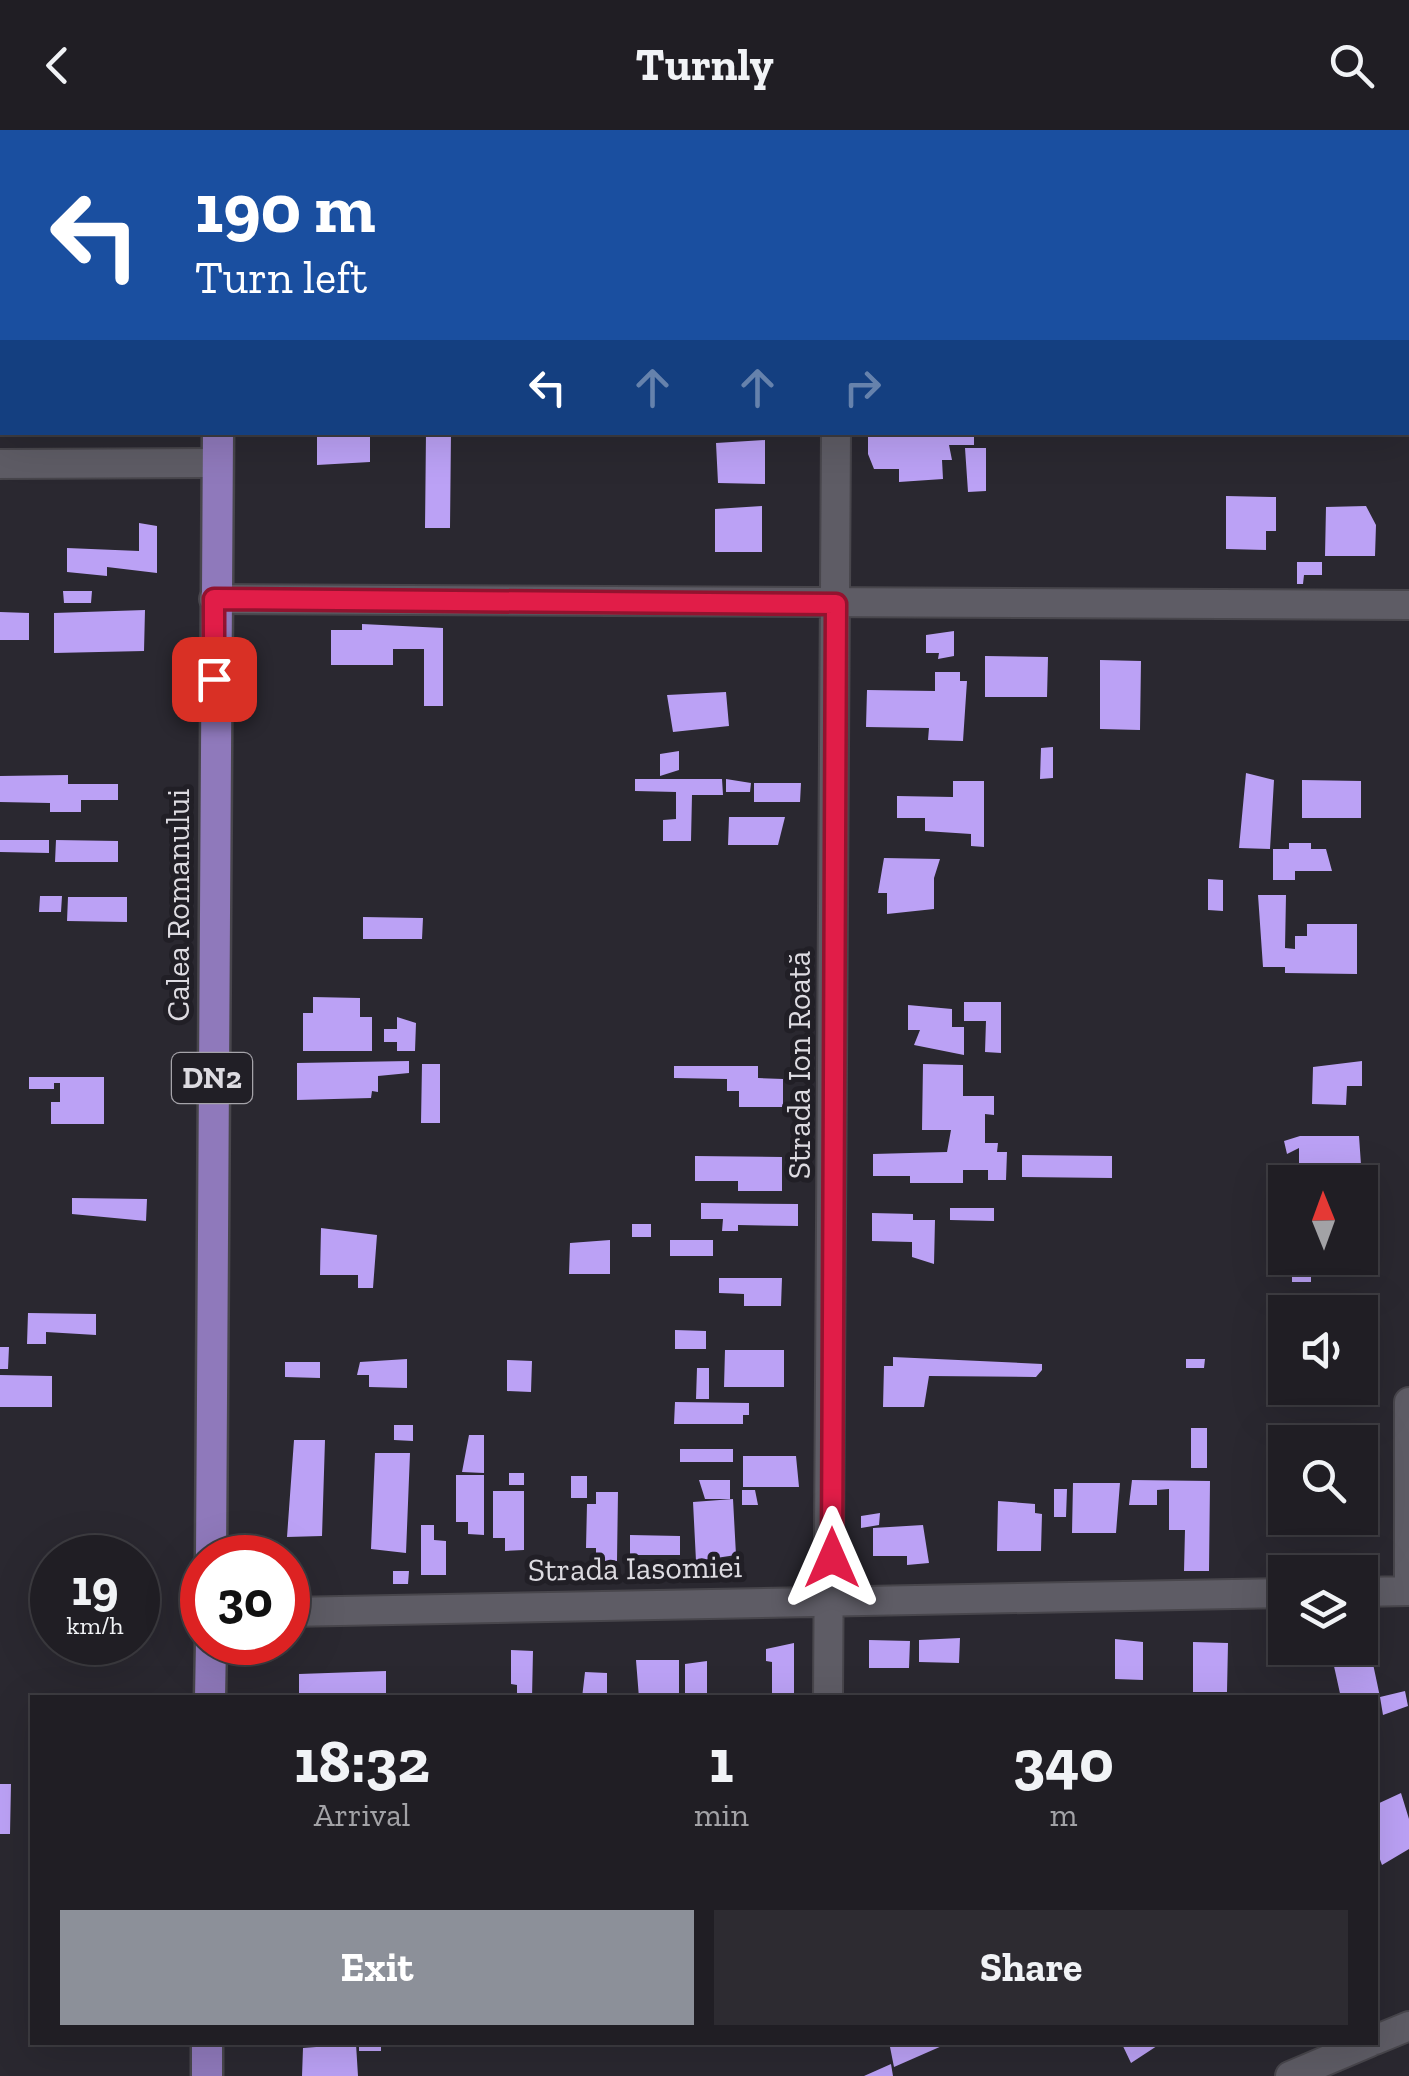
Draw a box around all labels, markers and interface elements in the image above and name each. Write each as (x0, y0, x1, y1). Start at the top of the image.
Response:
icon: back (30, 38, 85, 93)
text: Turnly (635, 38, 774, 92)
icon: search (1324, 38, 1379, 93)
text: 190 m (195, 166, 375, 250)
icon: left (30, 170, 160, 300)
text: Turn left (195, 251, 367, 305)
icon: left (520, 360, 575, 415)
icon: ahead (625, 360, 680, 415)
icon: ahead (730, 360, 785, 415)
icon: right (835, 360, 890, 415)
pin (172, 637, 257, 722)
icon: arrive (187, 652, 242, 707)
street label: Calea Romanului (159, 788, 197, 1021)
street label: Strada Ion Roată (780, 951, 818, 1179)
road number: DN2 (172, 1053, 252, 1103)
north arrow (1268, 1165, 1378, 1275)
map controls (1268, 1165, 1378, 1665)
button: sound (1268, 1295, 1378, 1405)
button: search (1268, 1425, 1378, 1535)
position arrow (780, 1506, 884, 1610)
speed limit sign: 30 (180, 1535, 310, 1665)
street label: Strada Iasomiei (527, 1547, 743, 1589)
button: layers (1268, 1555, 1378, 1665)
text: 19 (72, 1558, 118, 1618)
text: km/h (66, 1610, 124, 1640)
text: 18:32 (294, 1725, 430, 1797)
text: 1 (709, 1725, 734, 1797)
text: 340 (1013, 1725, 1114, 1797)
text: Arrival (314, 1796, 410, 1834)
text: min (694, 1796, 749, 1834)
text: m (1050, 1796, 1077, 1834)
button: Exit (60, 1910, 694, 2025)
button: Share (714, 1910, 1348, 2025)

